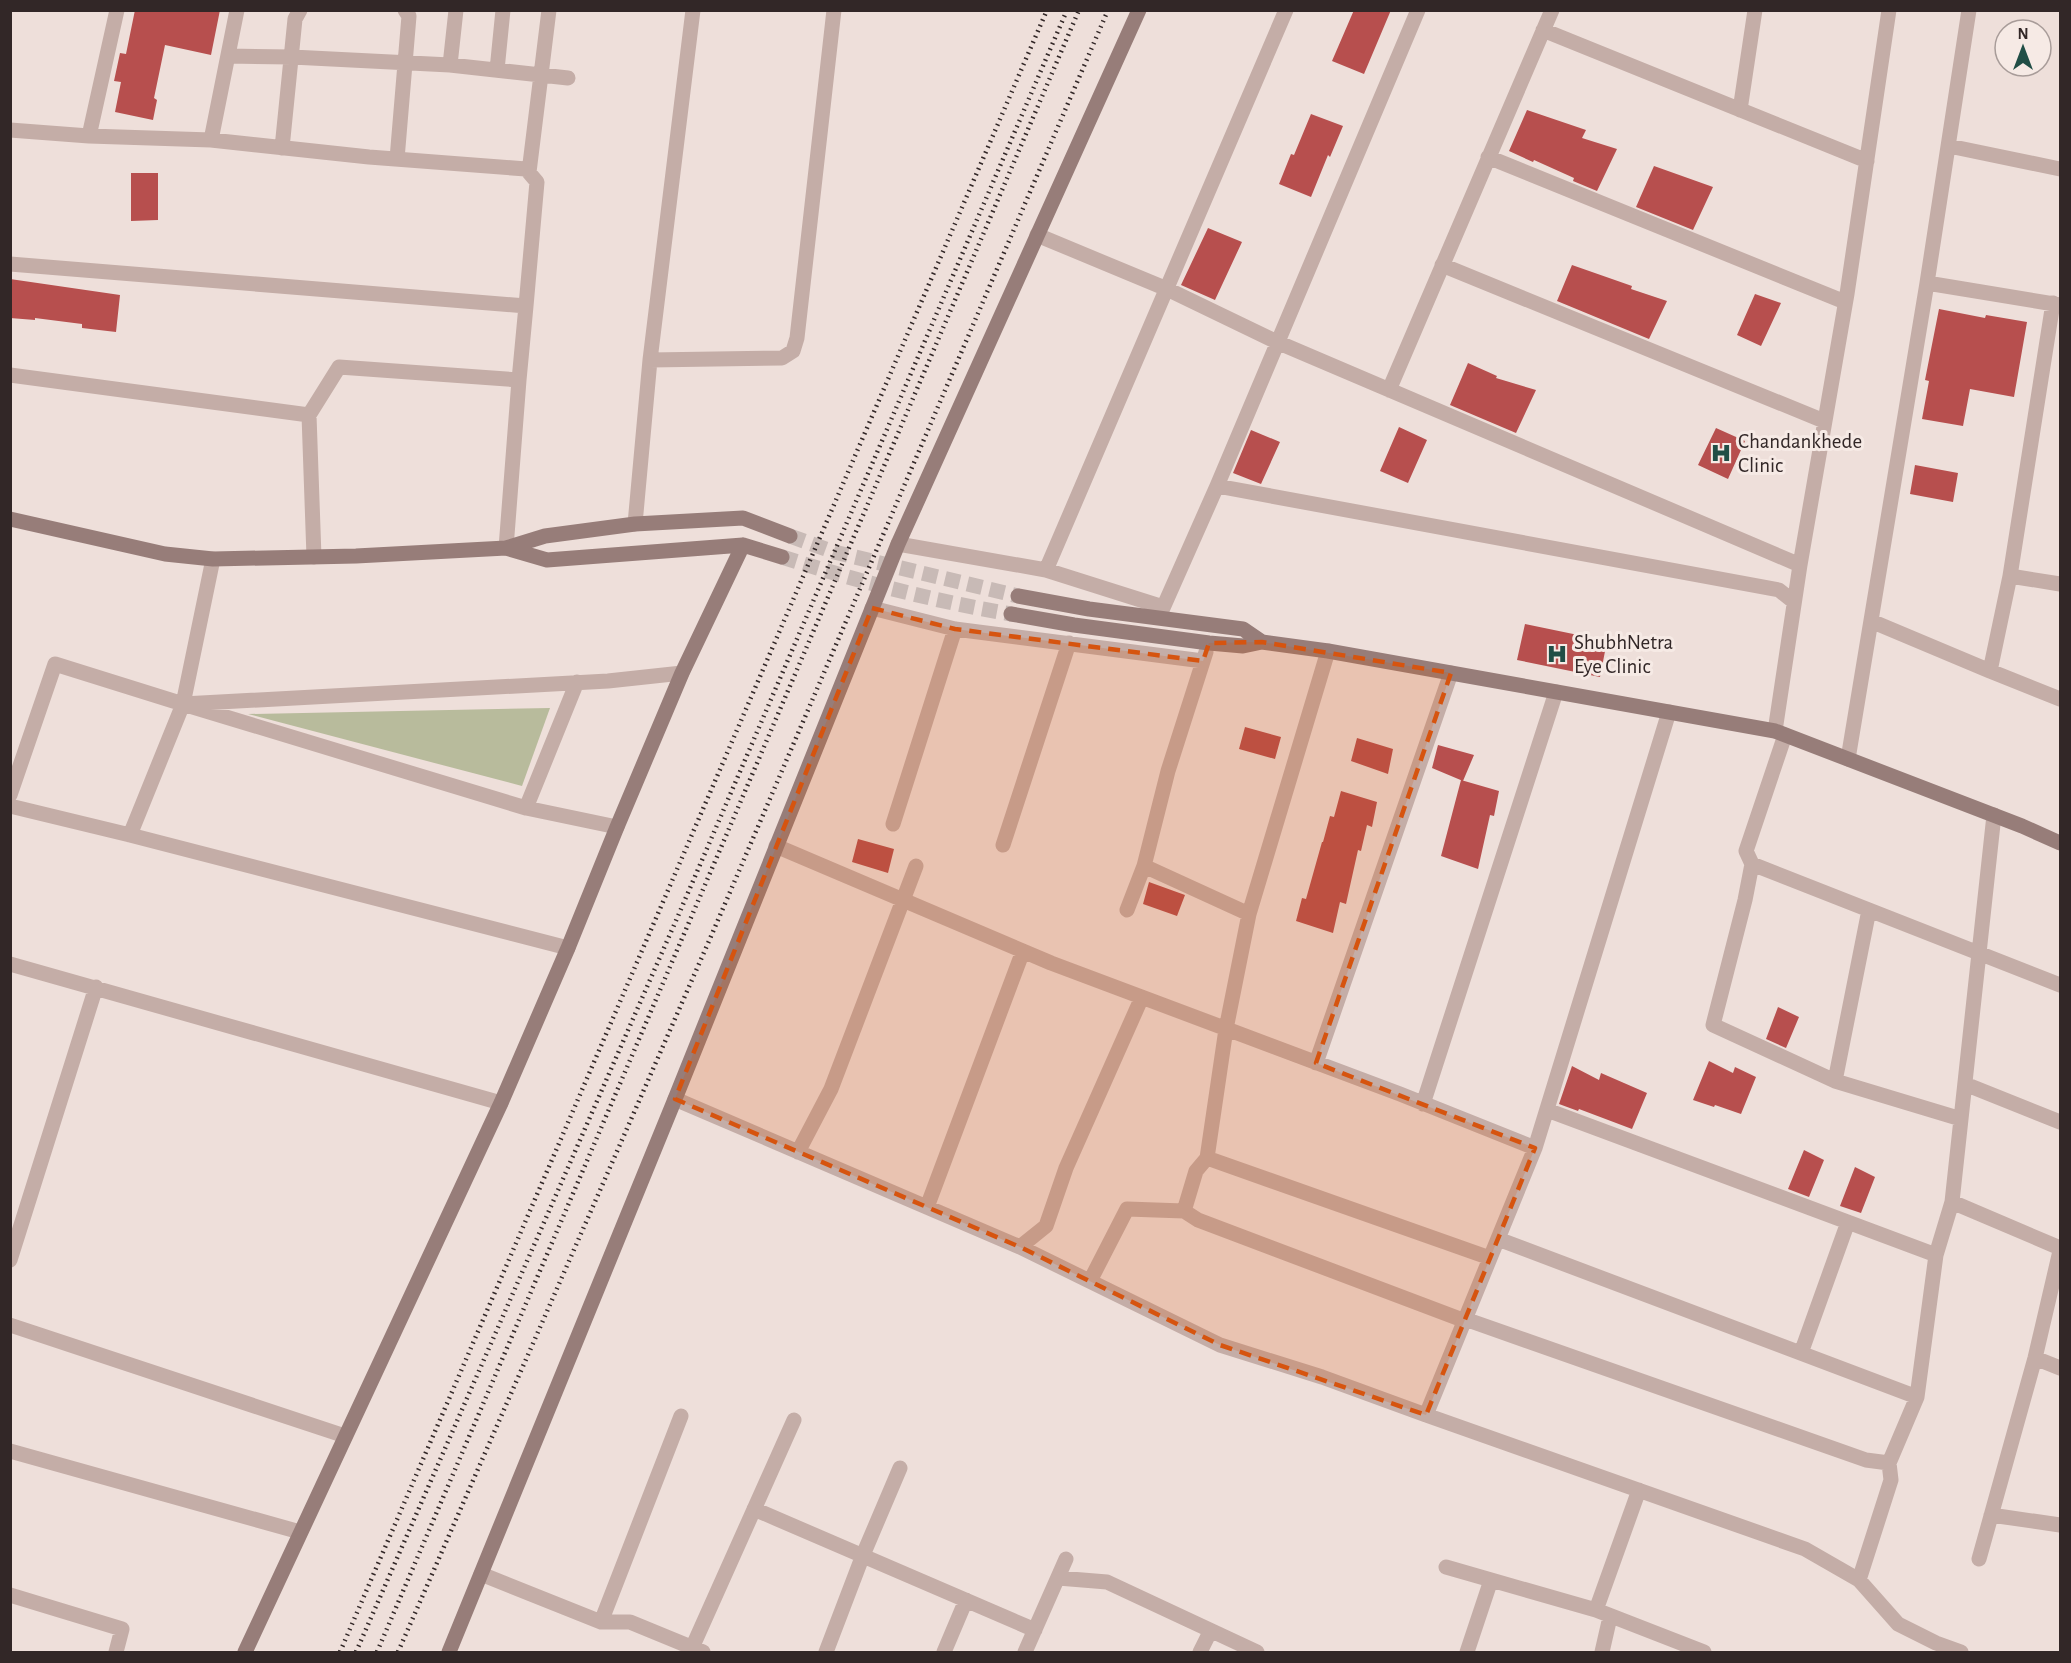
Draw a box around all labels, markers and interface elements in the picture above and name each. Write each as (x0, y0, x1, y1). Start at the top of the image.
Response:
north arrow (1993, 18, 2053, 78)
text: N (2017, 26, 2029, 42)
place label: Chandankhede Clinic (1738, 431, 1862, 476)
hospital icon: Chandankhede Clinic (1709, 441, 1733, 465)
place label: ShubhNetra Eye Clinic (1574, 632, 1674, 677)
hospital icon: ShubhNetra Eye Clinic (1545, 642, 1569, 666)

